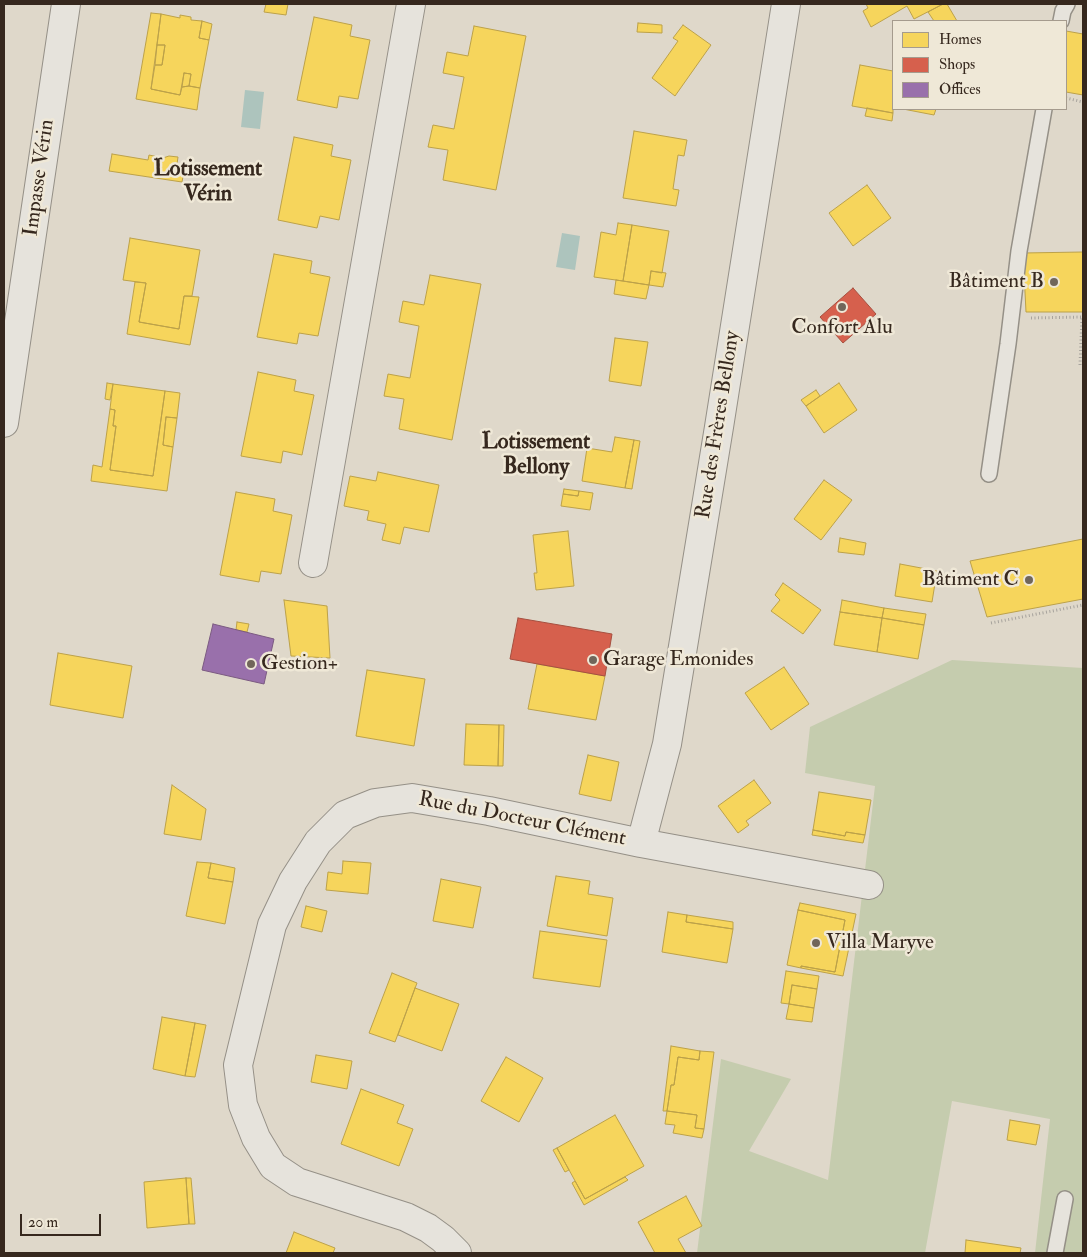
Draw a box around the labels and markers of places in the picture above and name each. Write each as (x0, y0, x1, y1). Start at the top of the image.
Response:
place label: Bâtiment B (949, 269, 1044, 295)
marker: Bâtiment B (1048, 276, 1060, 288)
marker: Confort Alu (836, 301, 848, 313)
place label: Confort Alu (791, 315, 893, 341)
place label: Bâtiment C (922, 567, 1019, 593)
marker: Bâtiment C (1023, 574, 1035, 586)
place label: Garage Emonides (603, 647, 753, 673)
place label: Gestion+ (261, 651, 338, 677)
marker: Garage Emonides (587, 654, 599, 666)
marker: Gestion+ (245, 658, 257, 670)
place label: Villa Maryve (826, 930, 934, 956)
marker: Villa Maryve (810, 937, 822, 949)

